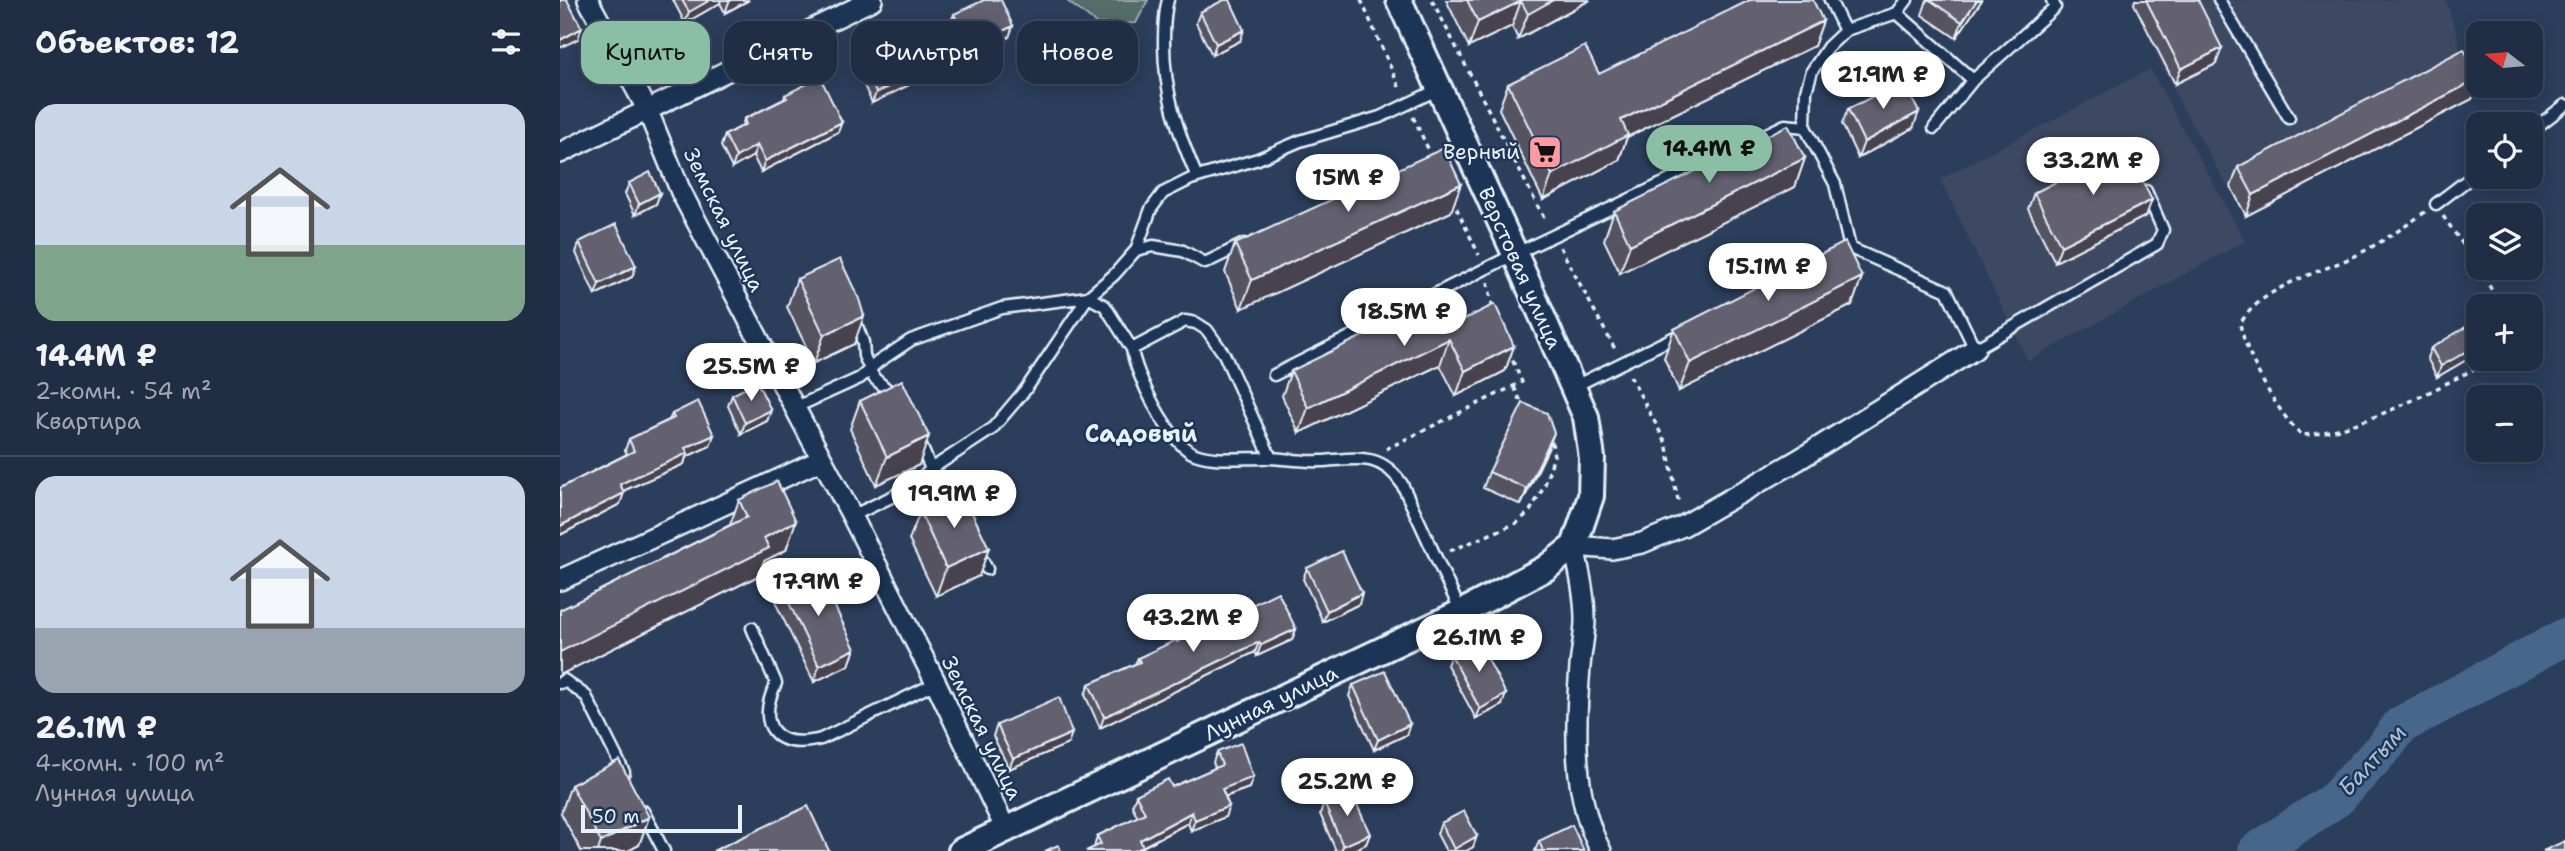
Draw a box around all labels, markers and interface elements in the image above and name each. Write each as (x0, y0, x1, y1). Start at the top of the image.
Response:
chip: Купить (581, 21, 710, 84)
chip: Снять (724, 21, 837, 84)
chip: Фильтры (851, 21, 1003, 84)
chip: Новое (1017, 21, 1138, 84)
north arrow (2466, 21, 2543, 98)
map controls (2466, 21, 2543, 462)
text: Объектов: 12 (35, 22, 239, 63)
icon: filters (487, 23, 525, 61)
pin: 21.9M ₽ (1818, 52, 1948, 111)
text: 21.9M ₽ (1837, 59, 1929, 89)
button: locate (2466, 112, 2543, 189)
pin: 14.4M ₽ (1644, 125, 1774, 185)
supermarket icon: Верный (1526, 133, 1564, 171)
text: 14.4M ₽ (1662, 133, 1756, 163)
place label: Верный (1443, 138, 1520, 166)
pin: 33.2M ₽ (2028, 138, 2158, 197)
street label: Земская улица (677, 143, 771, 297)
text: 33.2M ₽ (2043, 145, 2143, 175)
icon: home (217, 149, 343, 275)
pin: 15M ₽ (1299, 154, 1397, 214)
text: 15M ₽ (1312, 162, 1384, 192)
street label: Верстовая улица (1472, 182, 1568, 354)
button: layers (2466, 203, 2543, 280)
pin: 15.1M ₽ (1703, 244, 1833, 303)
text: 15.1M ₽ (1725, 251, 1811, 281)
pin: 18.5M ₽ (1339, 288, 1469, 348)
button: + (2466, 294, 2543, 371)
text: 18.5M ₽ (1357, 296, 1451, 326)
text: 14.4M ₽ (35, 335, 157, 376)
pin: 25.5M ₽ (686, 344, 816, 403)
text: 25.5M ₽ (702, 351, 800, 381)
text: 2-комн. · 54 m² (35, 376, 212, 406)
button: − (2466, 385, 2543, 462)
text: Квартира (35, 406, 141, 436)
district label: Садовый (1085, 418, 1198, 450)
pin: 19.9M ₽ (889, 470, 1019, 530)
text: 19.9M ₽ (907, 478, 1001, 508)
icon: home (217, 521, 343, 647)
pin: 17.9M ₽ (753, 558, 883, 618)
text: 17.9M ₽ (772, 566, 864, 596)
pin: 43.2M ₽ (1128, 594, 1258, 654)
text: 43.2M ₽ (1143, 602, 1243, 632)
pin: 26.1M ₽ (1414, 614, 1544, 674)
text: 26.1M ₽ (1432, 622, 1526, 652)
street label: Земская улица (935, 651, 1029, 805)
street label: Лунная улица (1200, 659, 1342, 747)
text: 26.1M ₽ (35, 707, 157, 748)
water label: Балтым (2331, 718, 2413, 802)
text: 4-комн. · 100 m² (35, 748, 225, 778)
pin: 25.2M ₽ (1282, 758, 1412, 818)
text: 25.2M ₽ (1297, 766, 1397, 796)
text: Лунная улица (35, 778, 194, 808)
scale bar (581, 802, 742, 834)
text: 50 m (592, 804, 640, 829)

